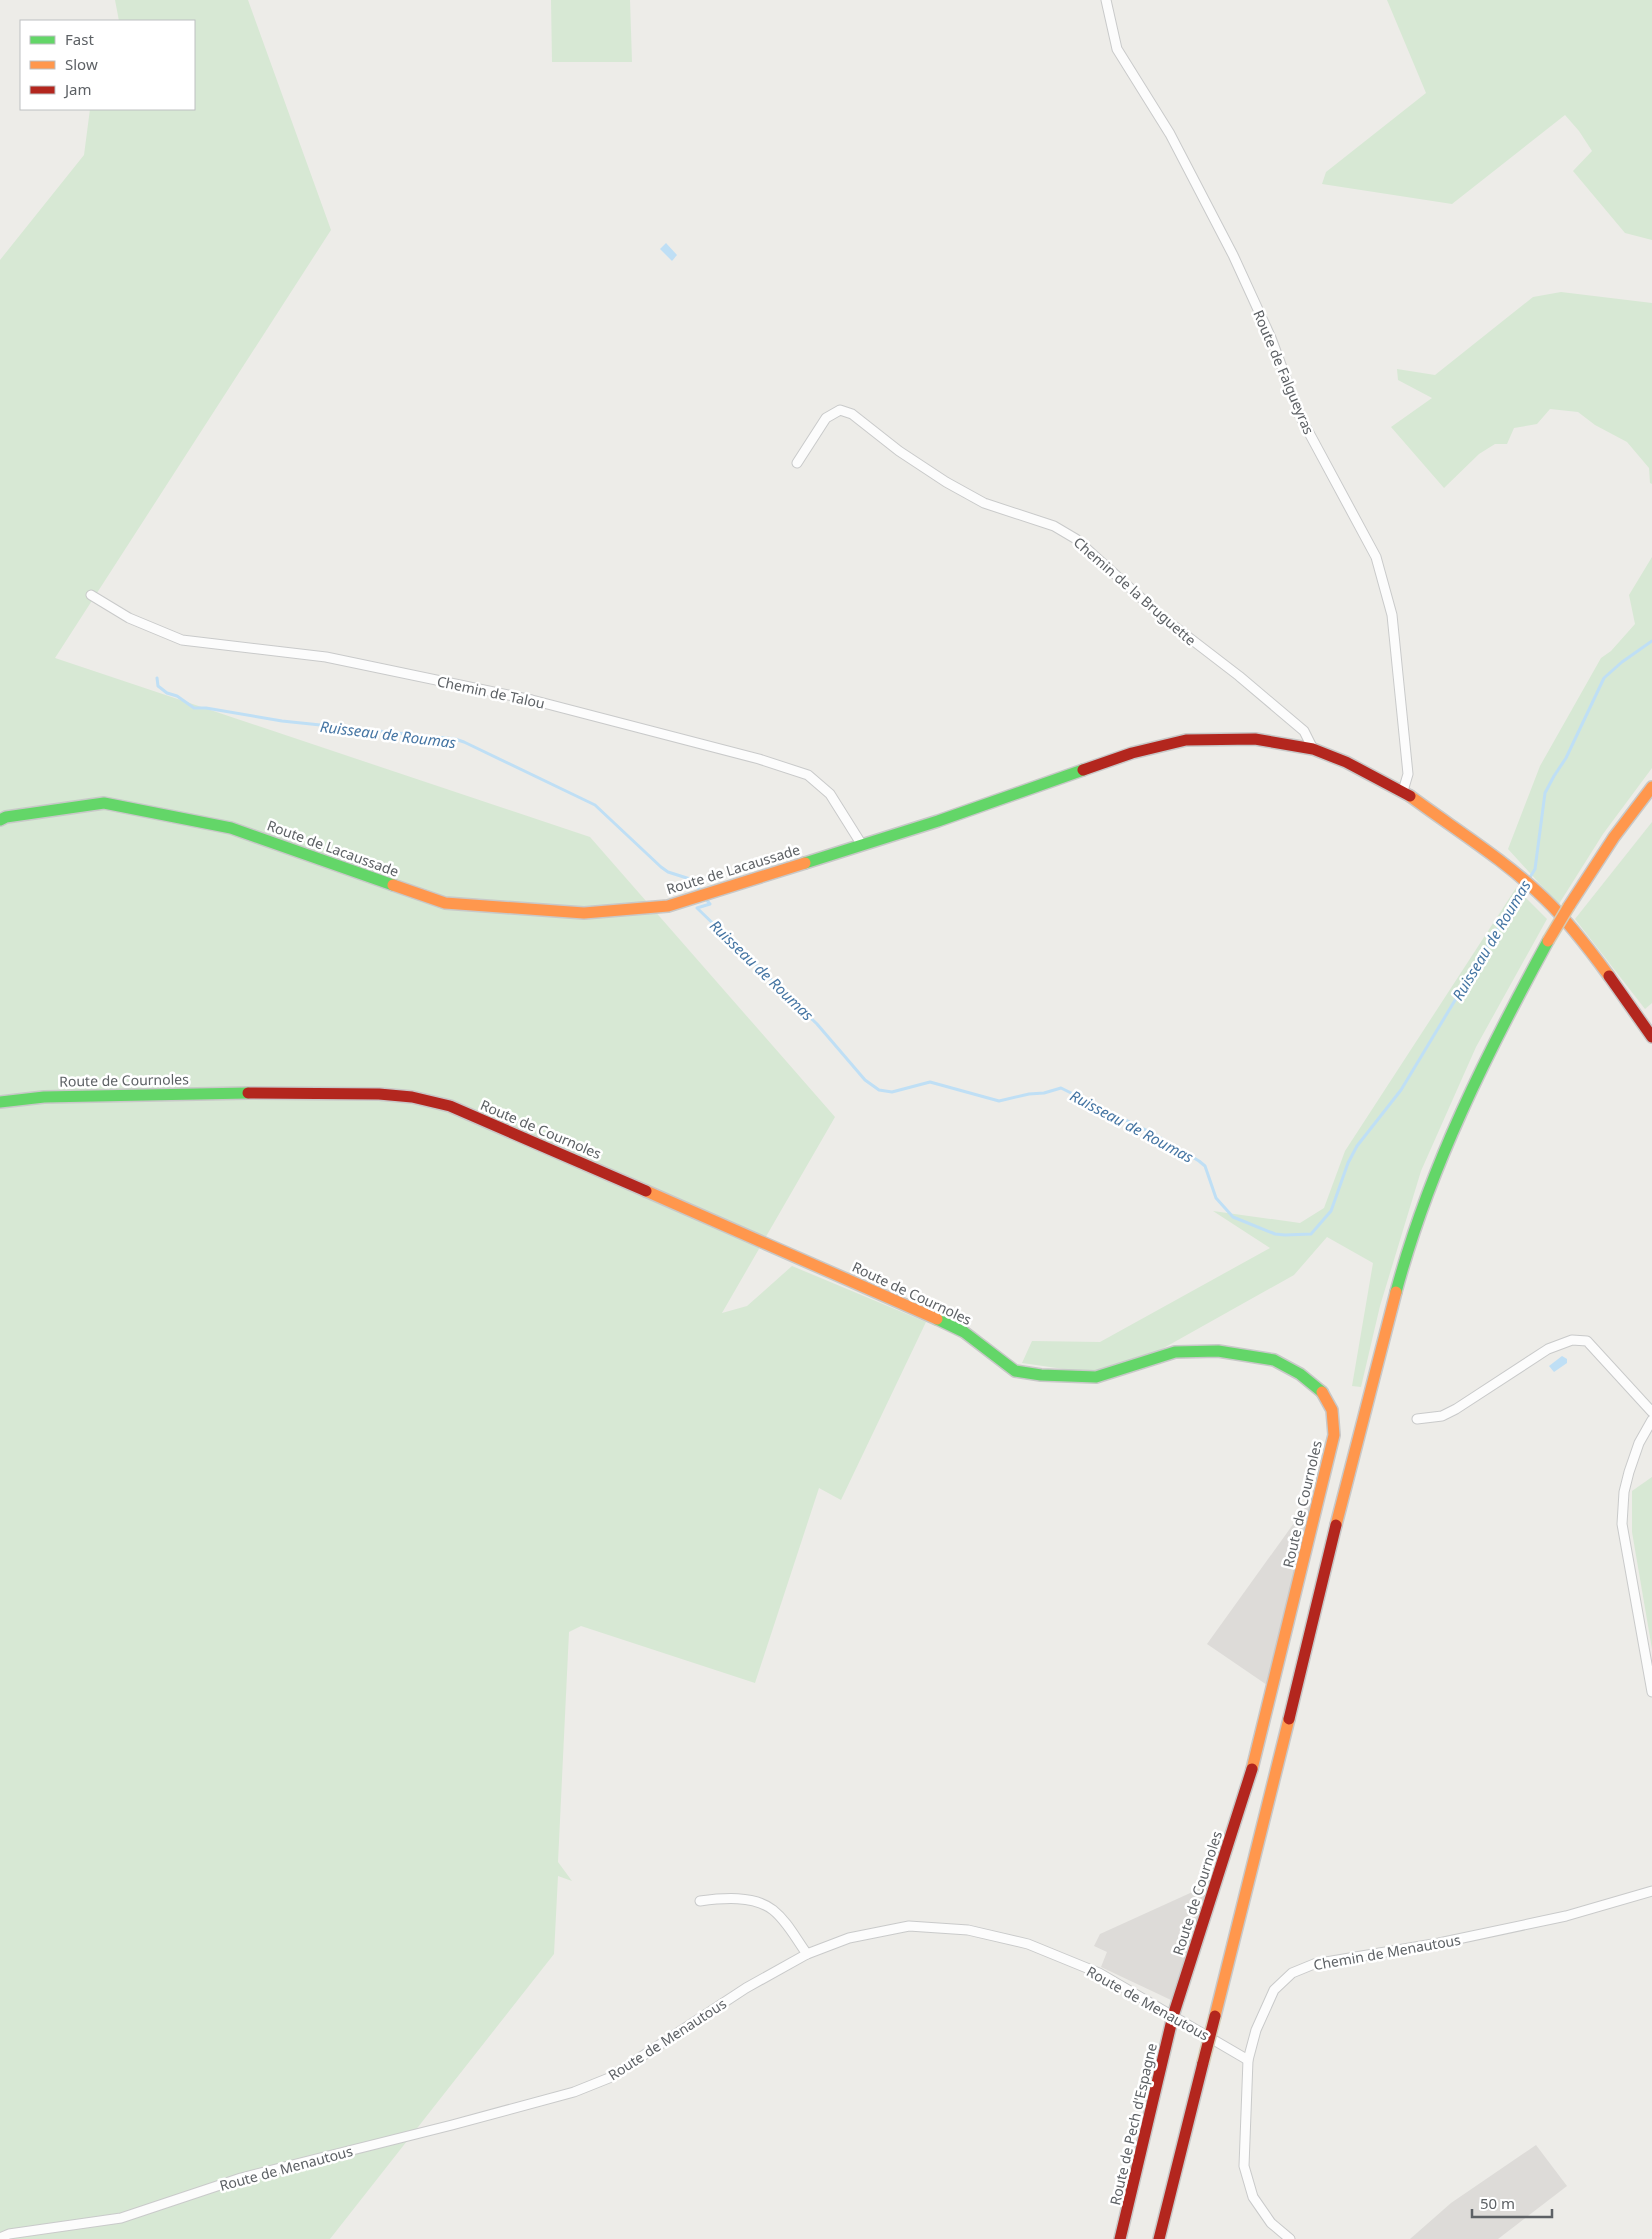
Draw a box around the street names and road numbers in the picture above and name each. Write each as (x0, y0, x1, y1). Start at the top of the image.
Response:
street label: Route de Falgueyras (1249, 307, 1319, 437)
street label: Chemin de la Bruguette (1070, 533, 1200, 650)
street label: Chemin de Talou (435, 671, 547, 713)
street label: Route de Lacaussade (265, 815, 402, 881)
street label: Route de Lacaussade (664, 840, 802, 898)
street label: Route de Cournoles (59, 1069, 189, 1091)
street label: Route de Cournoles (478, 1095, 605, 1163)
street label: Route de Cournoles (849, 1257, 975, 1329)
street label: Route de Cournoles (1278, 1438, 1326, 1569)
street label: Route de Cournoles (1168, 1828, 1226, 1958)
street label: Chemin de Menautous (1312, 1930, 1462, 1974)
street label: Route de Menautous (1083, 1961, 1213, 2045)
street label: Route de Menautous (604, 1994, 730, 2084)
street label: Route de Pech d'Espagne (1105, 2041, 1161, 2207)
street label: Route de Menautous (217, 2141, 355, 2195)

